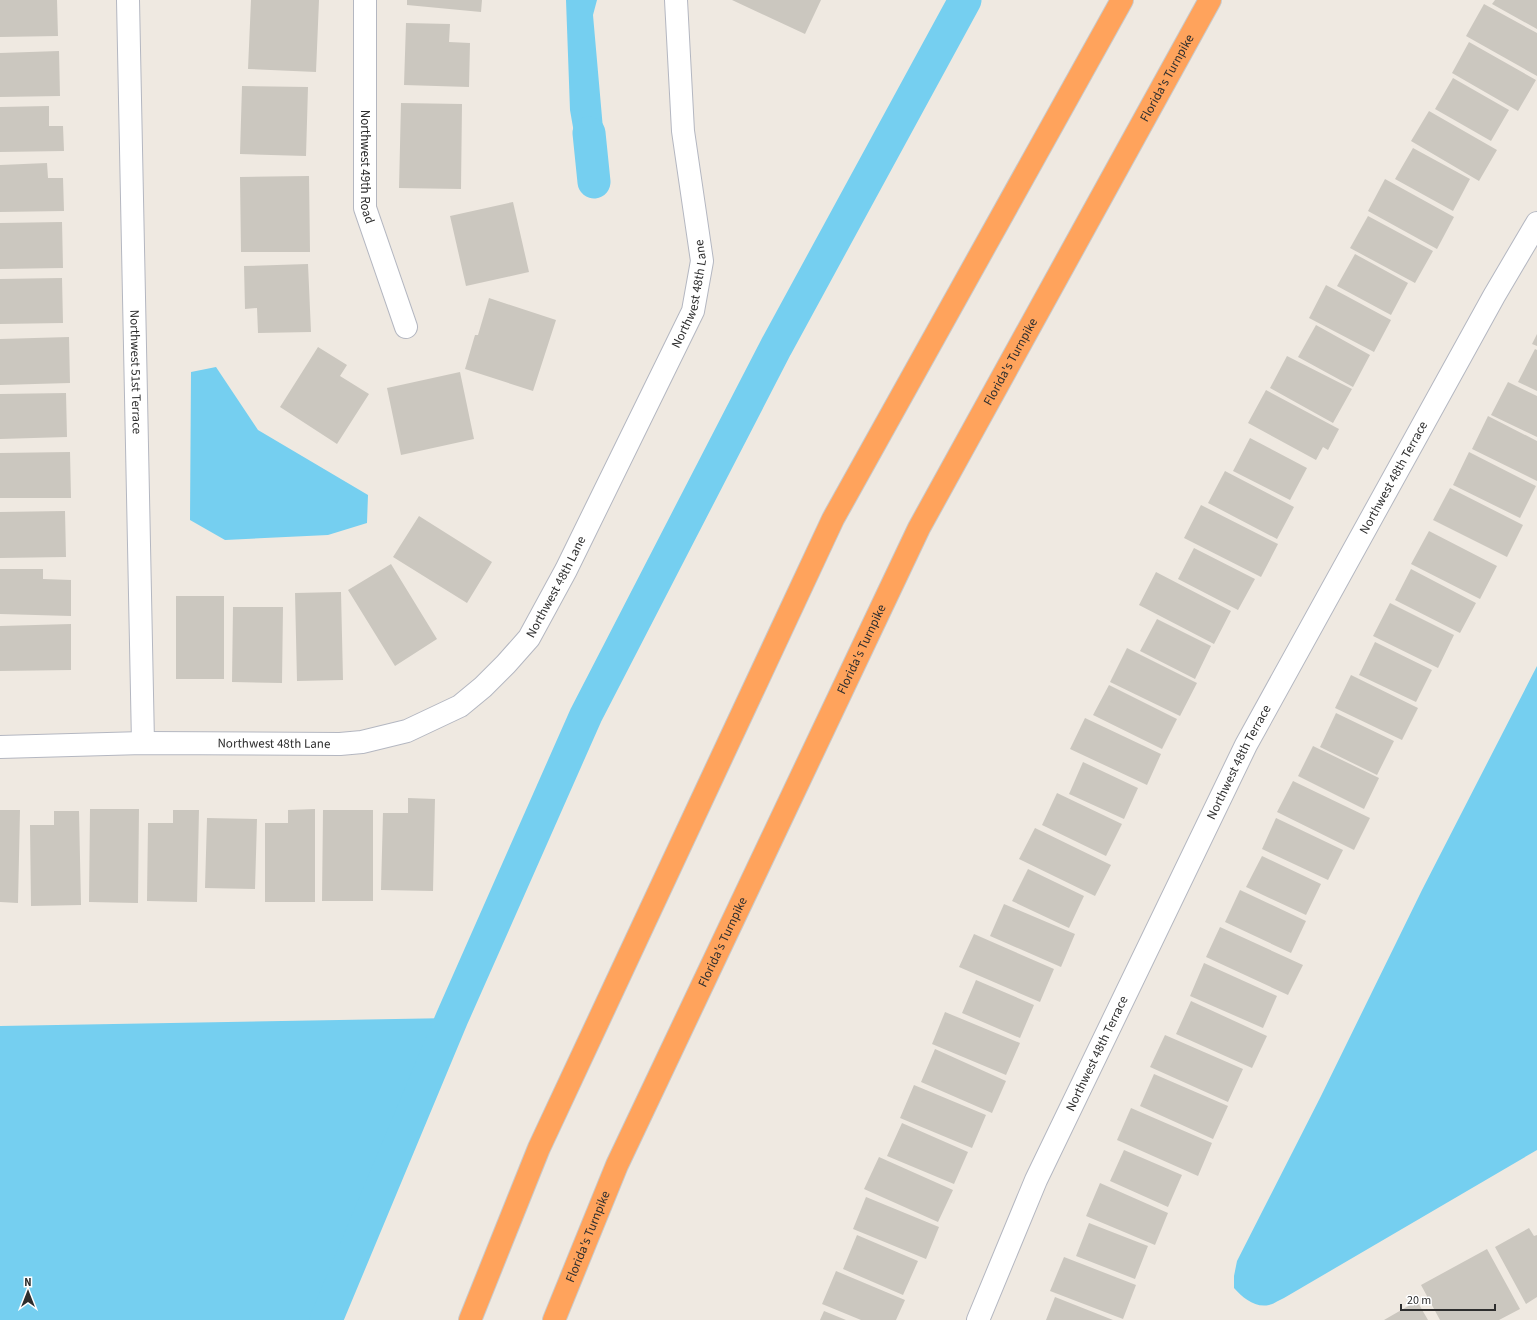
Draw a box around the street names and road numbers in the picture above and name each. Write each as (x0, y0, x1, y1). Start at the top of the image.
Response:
street label: Florida's Turnpike (1136, 31, 1198, 125)
street label: Northwest 49th Road (356, 110, 379, 226)
street label: Northwest 48th Lane (667, 238, 711, 351)
street label: Northwest 51st Terrace (125, 309, 146, 434)
street label: Florida's Turnpike (979, 315, 1042, 409)
street label: Northwest 48th Terrace (1355, 418, 1432, 537)
street label: Northwest 48th Lane (522, 533, 590, 641)
street label: Florida's Turnpike (832, 601, 890, 697)
street label: Northwest 48th Terrace (1202, 702, 1275, 823)
street label: Northwest 48th Lane (217, 734, 330, 753)
street label: Florida's Turnpike (694, 894, 752, 990)
street label: Northwest 48th Terrace (1061, 993, 1133, 1114)
street label: Florida's Turnpike (561, 1188, 615, 1285)

